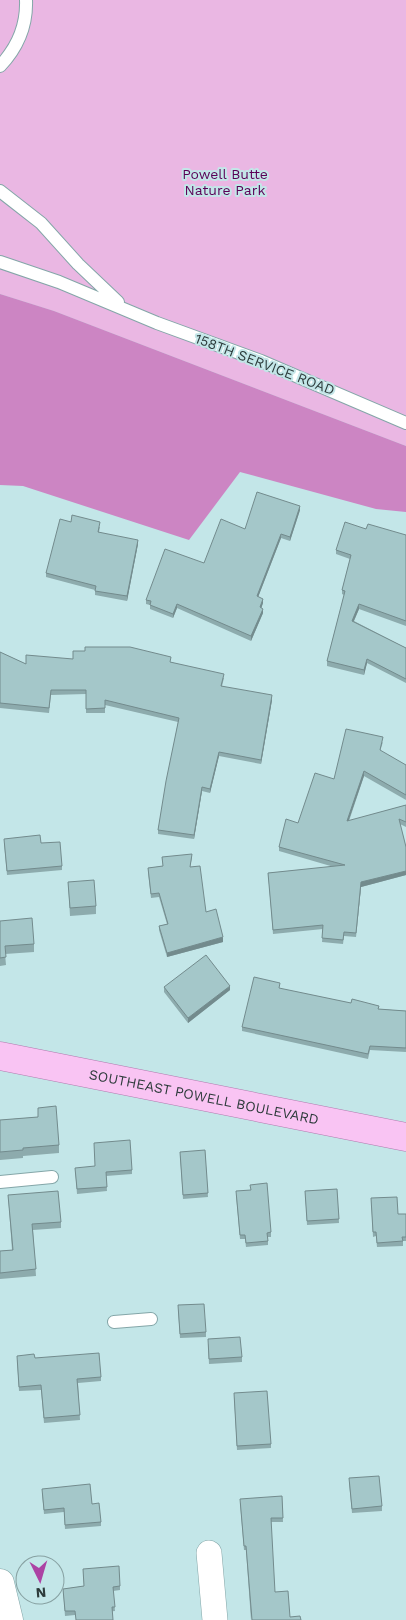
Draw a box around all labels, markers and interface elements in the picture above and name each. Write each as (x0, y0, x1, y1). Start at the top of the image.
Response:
park label: Powell Butte Nature Park (182, 166, 268, 198)
street label: 158TH SERVICE ROAD (193, 330, 337, 398)
street label: SOUTHEAST POWELL BOULEVARD (88, 1066, 320, 1127)
north arrow (15, 1555, 65, 1605)
text: N (35, 1585, 47, 1601)

